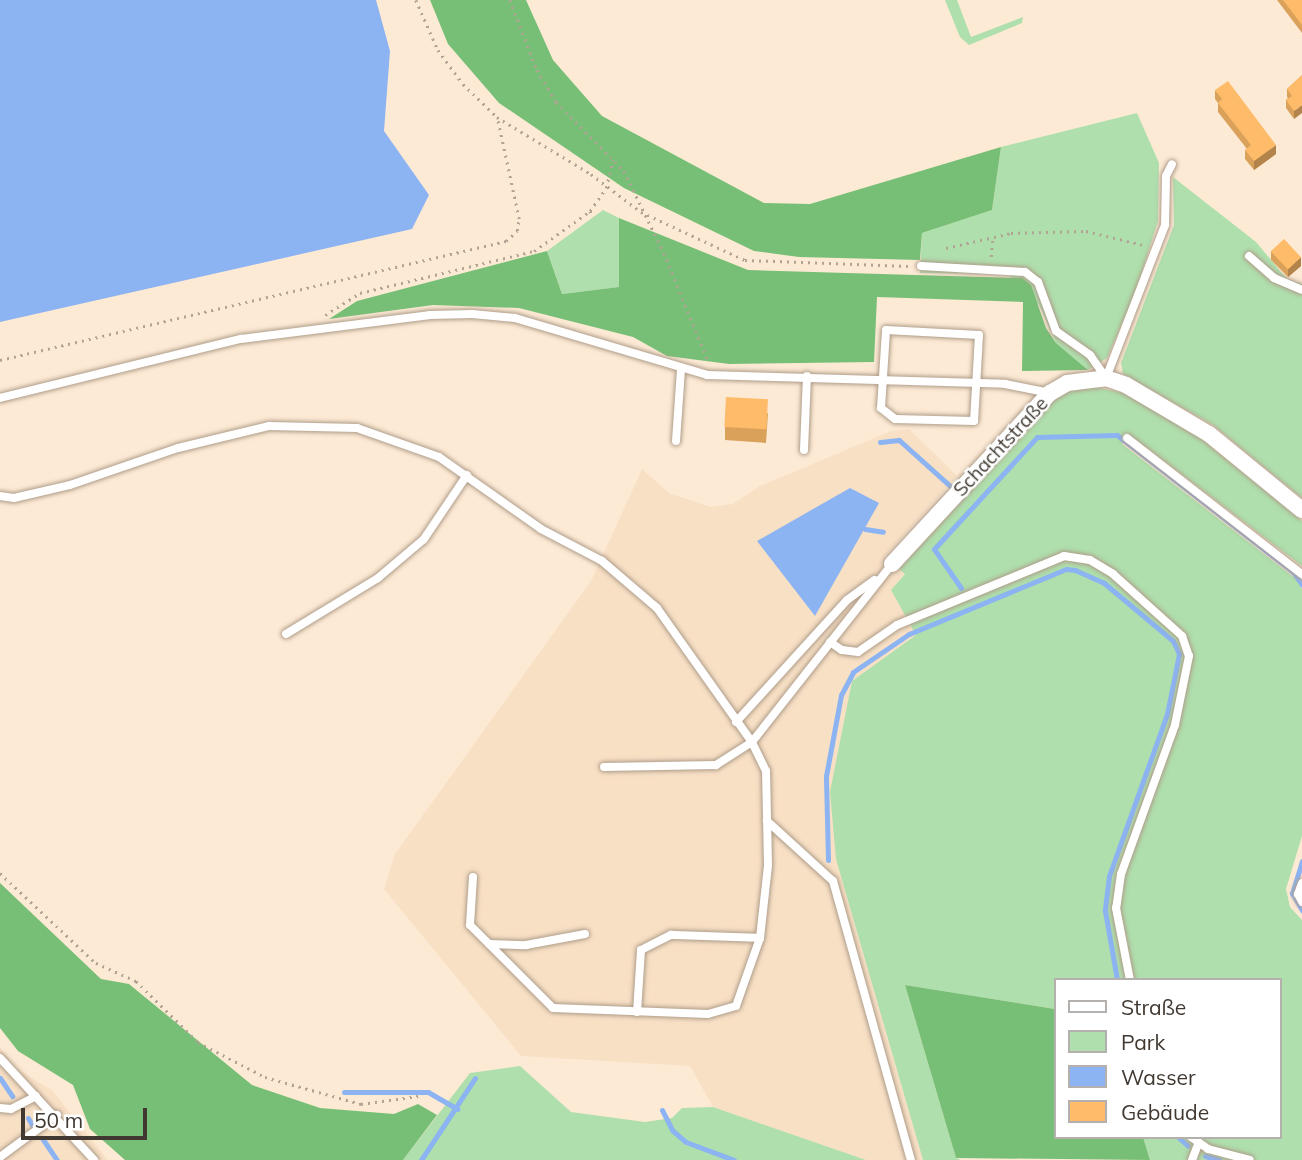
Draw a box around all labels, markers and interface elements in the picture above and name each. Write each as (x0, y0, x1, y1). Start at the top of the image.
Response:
street label: Schachtstraße (949, 393, 1053, 501)
legend (1054, 978, 1281, 1139)
text: Straße (1121, 994, 1186, 1020)
text: Park (1121, 1029, 1165, 1055)
text: Wasser (1121, 1064, 1196, 1090)
scale bar (24, 1094, 150, 1138)
text: Gebäude (1121, 1099, 1209, 1125)
text: 50 m (34, 1107, 83, 1133)

